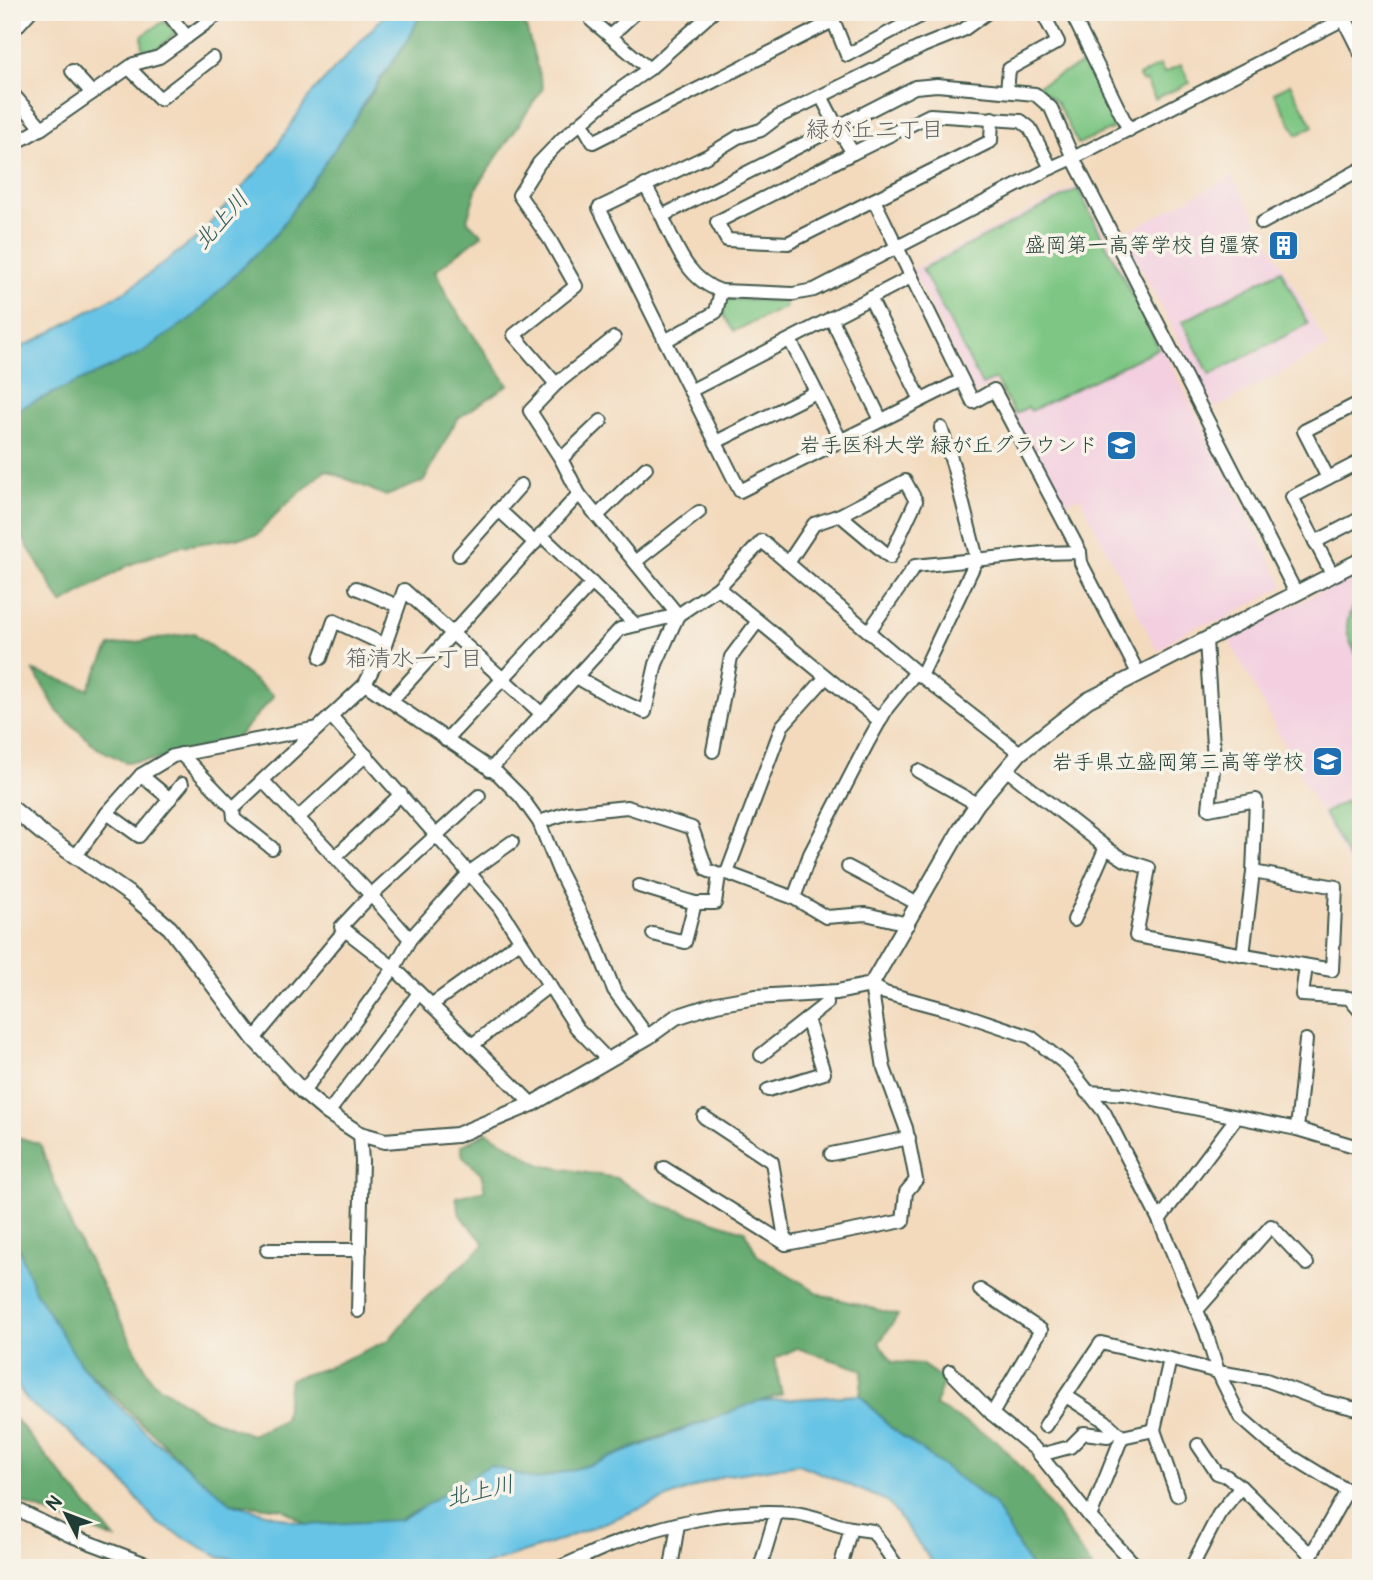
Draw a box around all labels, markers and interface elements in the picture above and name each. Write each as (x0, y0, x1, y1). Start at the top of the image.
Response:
district label: 緑が丘二丁目 (806, 115, 944, 144)
water label: 北上川 (187, 185, 255, 255)
building icon: 盛岡第一高等学校 自彊寮 (1266, 228, 1300, 262)
place label: 盛岡第一高等学校 自彊寮 (1024, 232, 1260, 259)
school or university icon: 岩手医科大学 緑が丘グラウンド (1104, 428, 1138, 462)
place label: 岩手医科大学 緑が丘グラウンド (799, 432, 1098, 459)
district label: 箱清水一丁目 (345, 644, 483, 673)
school or university icon: 岩手県立盛岡第三高等学校 (1310, 745, 1344, 779)
place label: 岩手県立盛岡第三高等学校 (1052, 749, 1304, 776)
water label: 北上川 (443, 1469, 517, 1513)
north arrow (32, 1478, 102, 1548)
text: N (41, 1490, 67, 1516)

